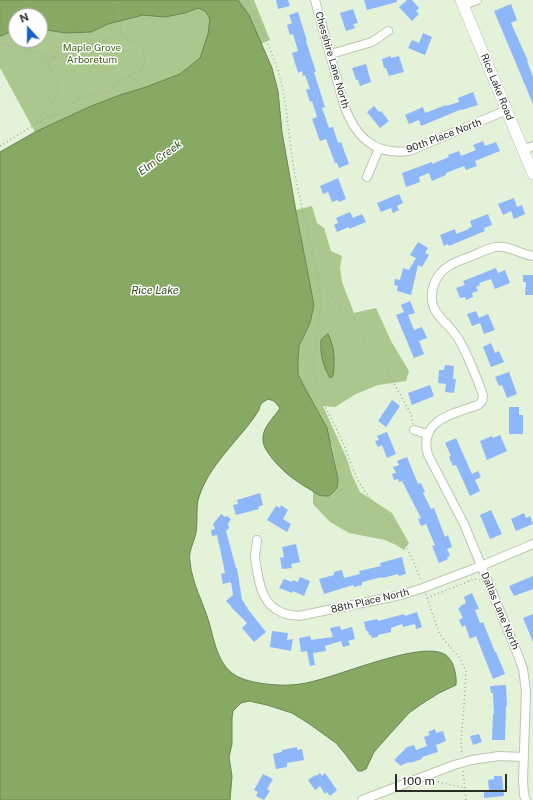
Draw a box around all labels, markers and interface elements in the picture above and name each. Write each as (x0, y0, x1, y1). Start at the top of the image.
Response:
north arrow (8, 8, 48, 48)
street label: Chesshire Lane North (312, 10, 352, 110)
text: N (18, 11, 30, 25)
park label: Maple Grove Arboretum (63, 42, 121, 66)
street label: Rice Lake Road (478, 52, 516, 122)
street label: 90th Place North (405, 116, 483, 156)
water label: Elm Creek (136, 138, 184, 178)
water label: Rice Lake (131, 284, 179, 298)
street label: Dallas Lane North (478, 571, 522, 651)
street label: 88th Place North (330, 586, 410, 616)
scale bar (397, 766, 509, 792)
text: 100 m (402, 774, 435, 788)

